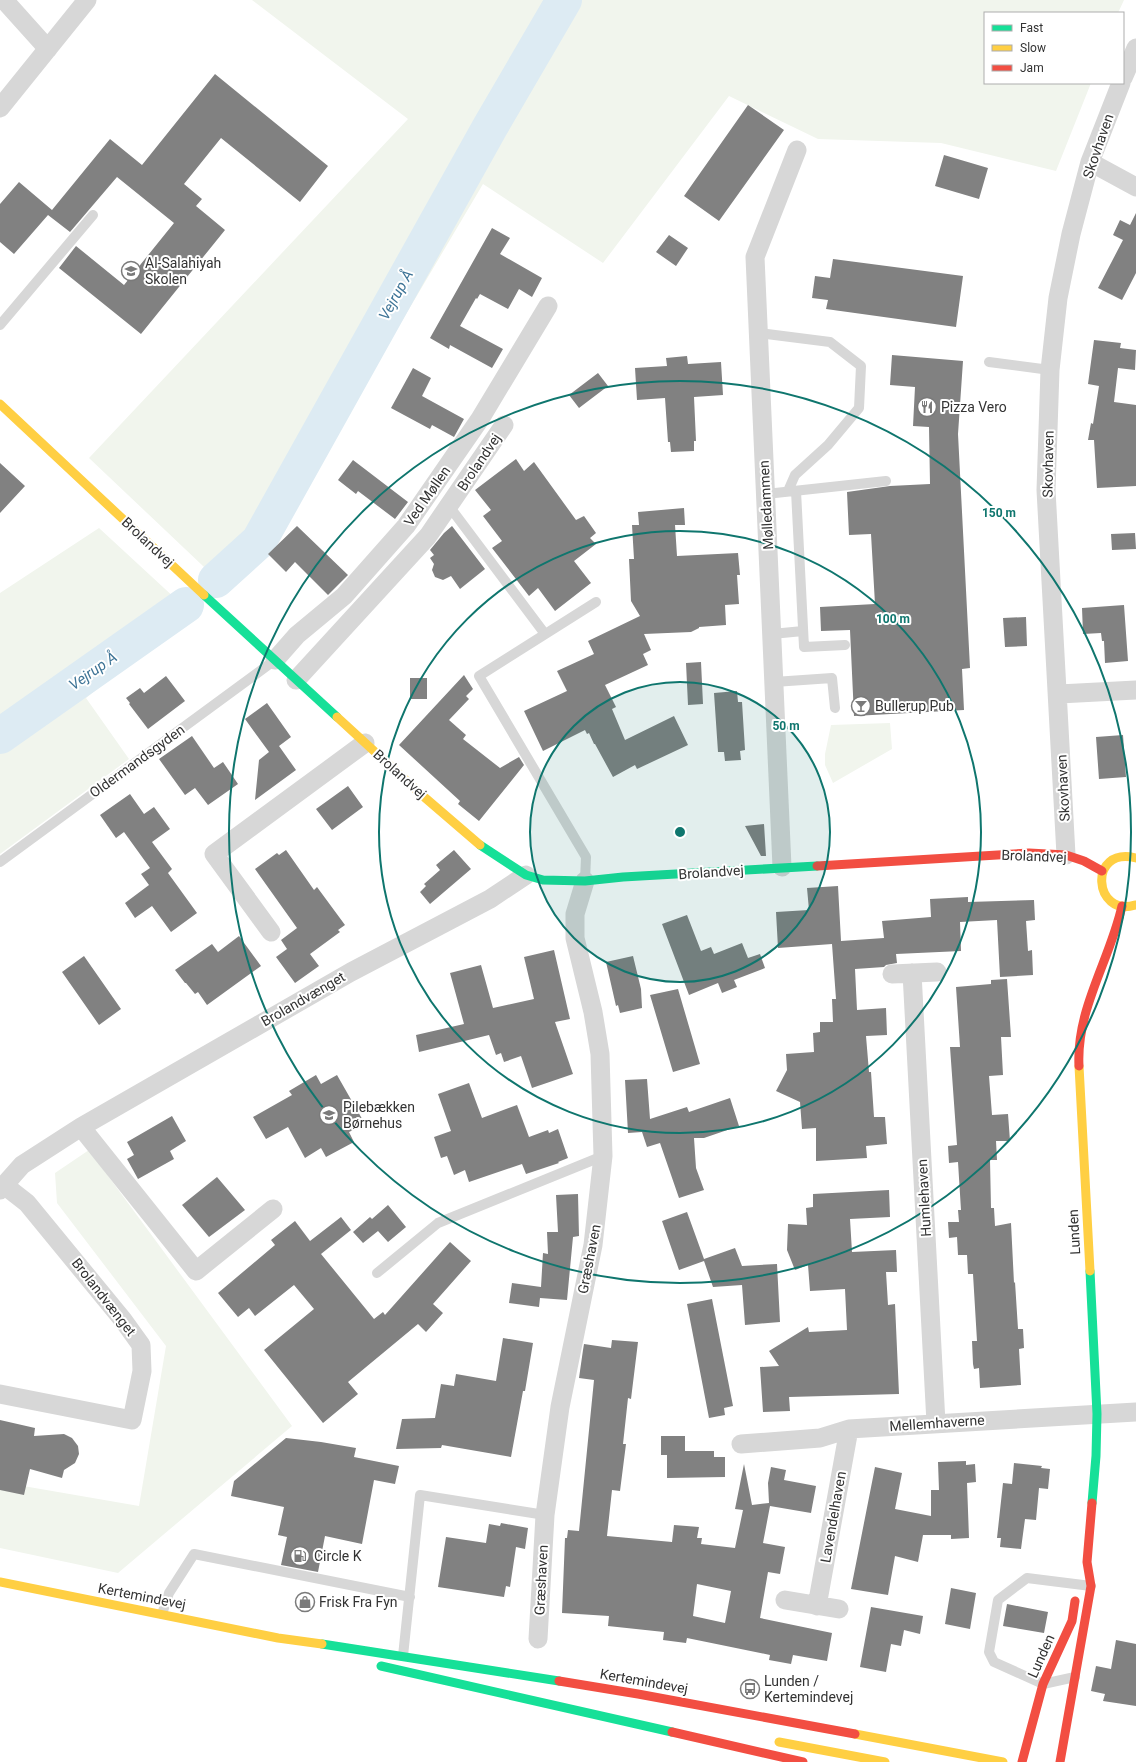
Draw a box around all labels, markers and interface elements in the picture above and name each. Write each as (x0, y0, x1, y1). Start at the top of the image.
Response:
legend (984, 12, 1124, 84)
text: Fast (1020, 21, 1043, 35)
text: Slow (1020, 41, 1046, 55)
text: Jam (1020, 61, 1044, 75)
street label: Skovhaven (1080, 112, 1116, 180)
place label: Al-Salahiyah Skolen (145, 255, 221, 287)
school or university icon: Al-Salahiyah Skolen (120, 260, 142, 282)
water label: Vejrup Å (375, 267, 417, 323)
restaurant icon: Pizza Vero (916, 396, 938, 418)
place label: Pizza Vero (941, 399, 1007, 415)
street label: Brolandvej (454, 430, 504, 494)
street label: Skovhaven (1039, 430, 1057, 498)
street label: Mølledammen (756, 460, 776, 550)
street label: Ved Møllen (401, 463, 453, 529)
text: 150 m (982, 506, 1016, 520)
street label: Brolandvej (119, 514, 177, 570)
text: 100 m (876, 612, 910, 626)
water label: Vejrup Å (66, 648, 120, 694)
bar icon: Bullerup Pub (850, 695, 872, 717)
place label: Bullerup Pub (875, 698, 954, 714)
text: 50 m (772, 719, 800, 733)
street label: Oldermandsgyden (86, 721, 188, 801)
street label: Brolandvej (370, 746, 430, 802)
street label: Skovhaven (1053, 754, 1073, 822)
centre of rings (673, 825, 687, 839)
street label: Brolandvej (1001, 847, 1067, 865)
street label: Brolandvej (678, 862, 744, 882)
street label: Brolandvænget (258, 968, 348, 1029)
place label: Pilebækken Børnehus (343, 1099, 415, 1131)
school or university icon: Pilebækken Børnehus (318, 1104, 340, 1126)
street label: Humlehaven (914, 1159, 934, 1237)
street label: Lunden (1065, 1209, 1083, 1255)
street label: Græshaven (574, 1223, 604, 1295)
street label: Brolandvænget (69, 1255, 140, 1339)
street label: Mellemhaverne (889, 1412, 985, 1434)
street label: Lavendelhaven (817, 1470, 849, 1564)
street label: Græshaven (531, 1544, 551, 1616)
fuel station icon: Circle K (289, 1545, 311, 1567)
place label: Circle K (314, 1548, 362, 1564)
street label: Kertemindevej (97, 1580, 187, 1612)
shop icon: Frisk Fra Fyn (294, 1591, 316, 1613)
place label: Frisk Fra Fyn (319, 1594, 398, 1610)
street label: Lunden (1024, 1632, 1058, 1680)
street label: Kertemindevej (599, 1665, 689, 1697)
place label: Lunden / Kertemindevej (764, 1673, 853, 1705)
bus stop icon: Lunden / Kertemindevej (739, 1678, 761, 1700)

